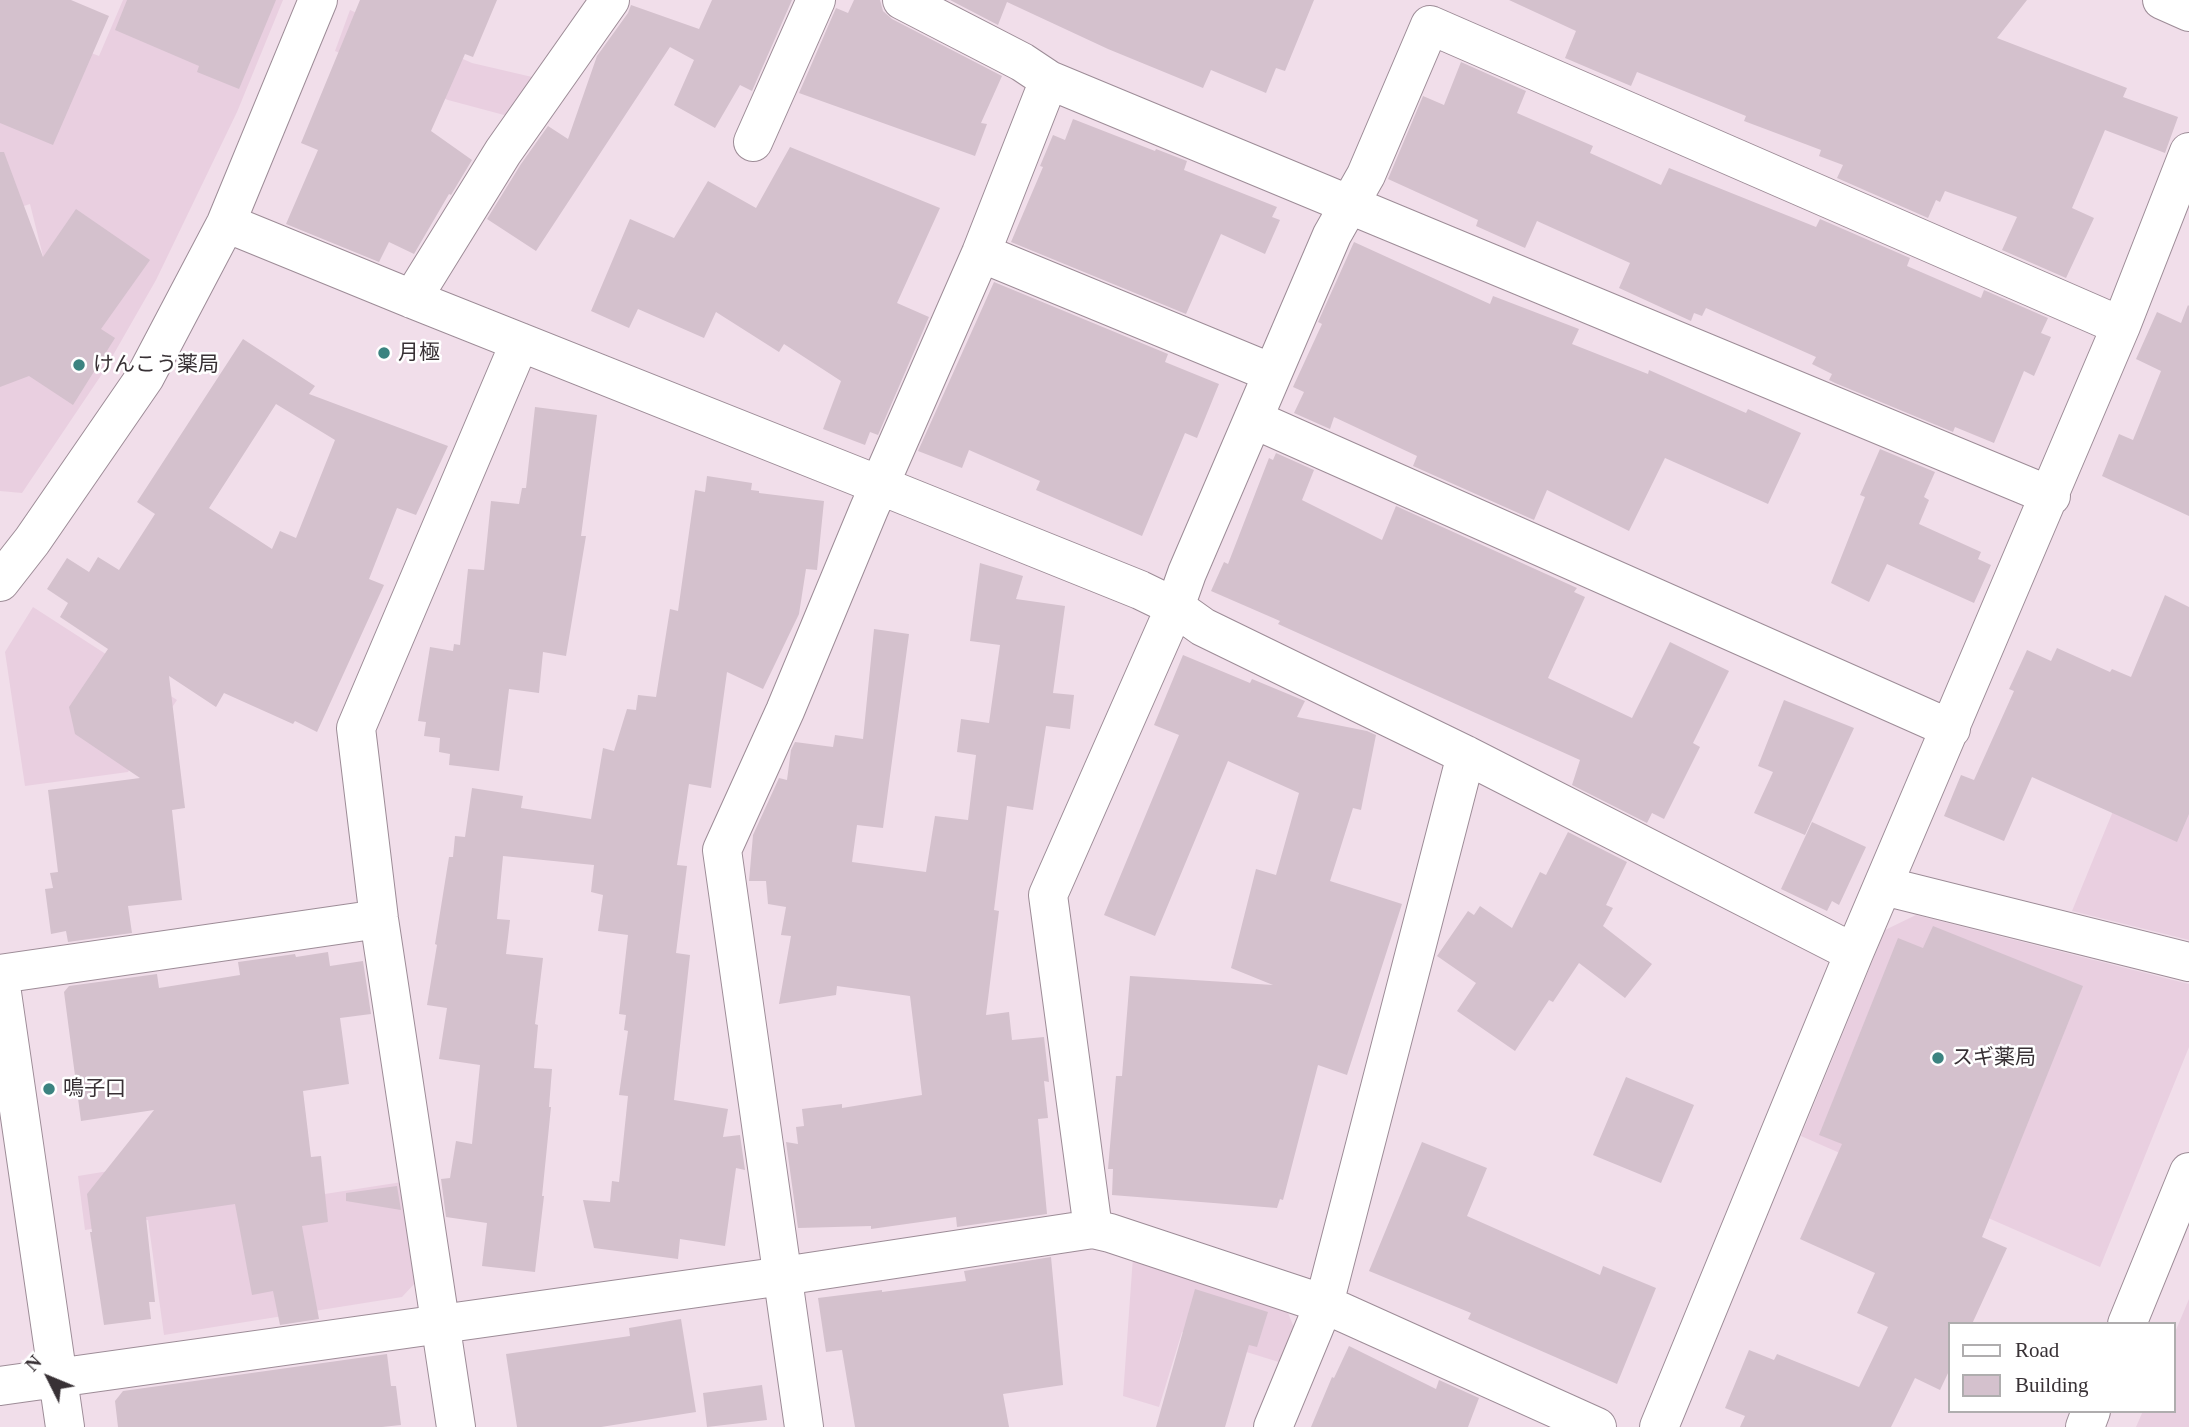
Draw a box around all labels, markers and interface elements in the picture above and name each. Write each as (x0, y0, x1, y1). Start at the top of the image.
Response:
place label: 月極 (398, 340, 440, 366)
marker: 月極 (376, 345, 392, 361)
place label: けんこう薬局 (93, 352, 219, 378)
marker: けんこう薬局 (71, 357, 87, 373)
place label: スギ薬局 (1952, 1045, 2036, 1071)
marker: スギ薬局 (1930, 1050, 1946, 1066)
place label: 鳴子口 (63, 1076, 126, 1102)
marker: 鳴子口 (41, 1081, 57, 1097)
legend (1948, 1322, 2175, 1413)
text: Road (2015, 1338, 2059, 1362)
north arrow (14, 1343, 84, 1413)
text: N (21, 1351, 46, 1376)
text: Building (2015, 1373, 2089, 1397)

